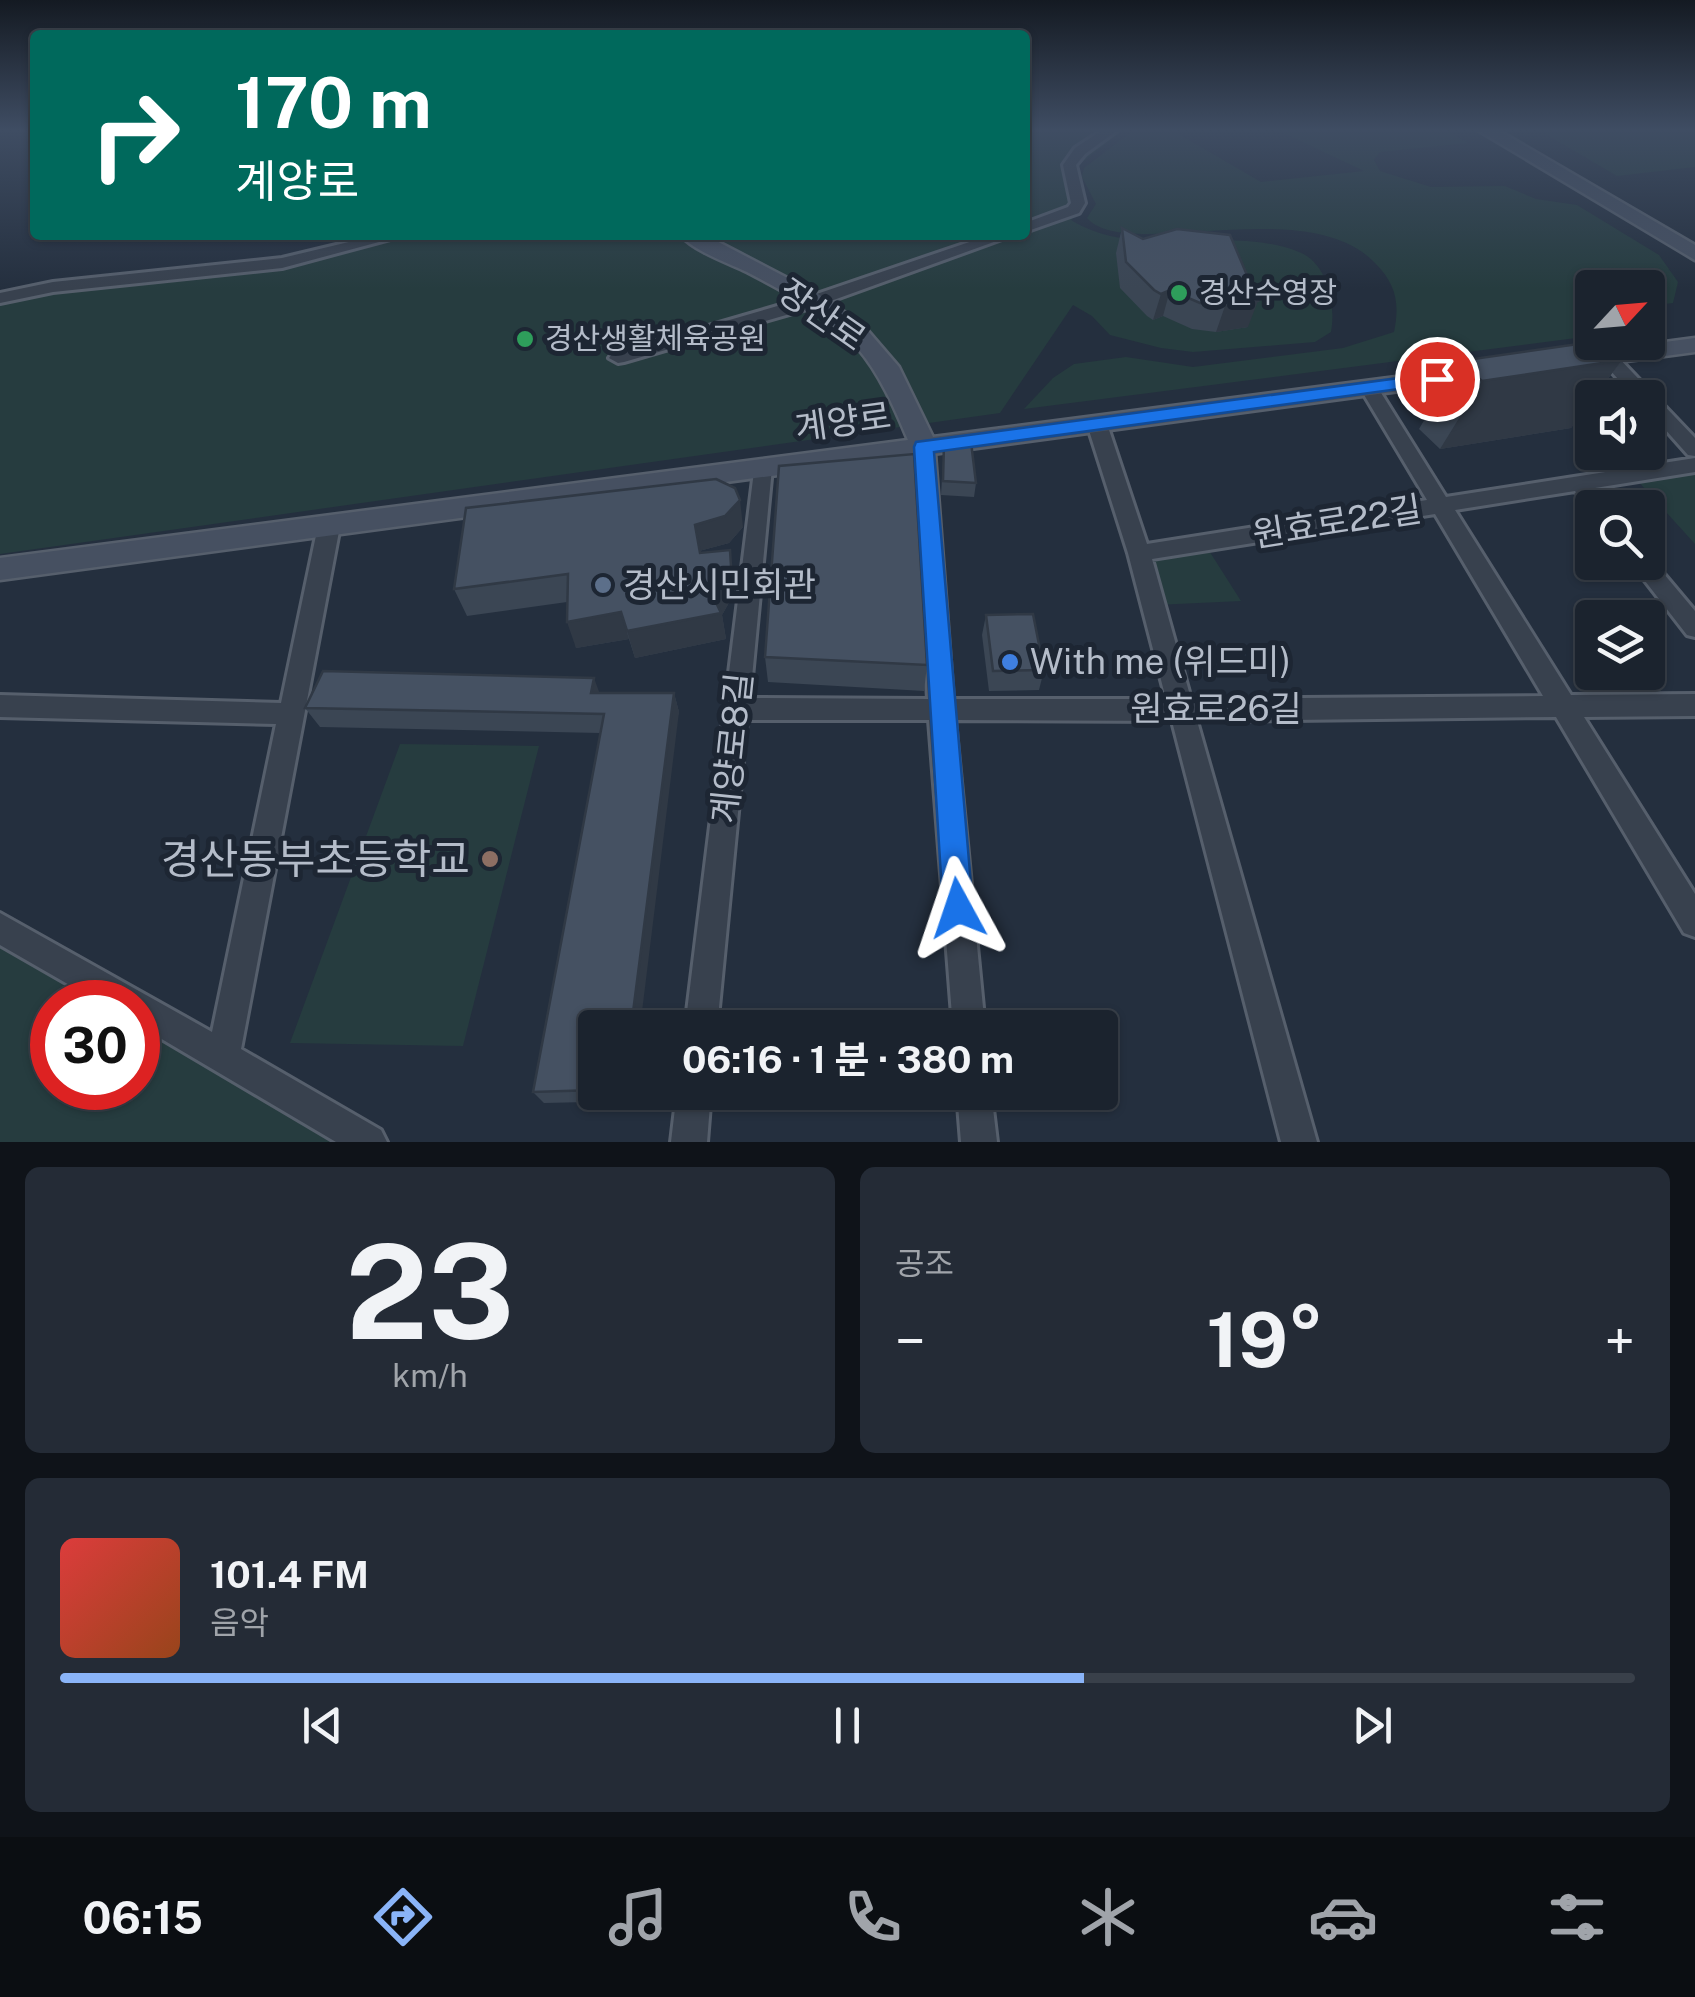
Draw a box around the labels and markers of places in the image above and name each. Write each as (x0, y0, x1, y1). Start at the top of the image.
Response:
place label: 경산수영장 (1199, 274, 1337, 310)
marker: 경산수영장 (1168, 282, 1190, 304)
place label: 경산생활체육공원 (545, 320, 766, 356)
marker: 경산생활체육공원 (514, 328, 536, 350)
pin (1395, 337, 1480, 422)
place label: 경산시민회관 (623, 564, 816, 605)
marker: 경산시민회관 (592, 574, 614, 596)
place label: With me (위드미) (1030, 641, 1291, 682)
marker: With me (위드미) (999, 651, 1021, 673)
place label: 경산동부초등학교 (161, 834, 470, 883)
marker: 경산동부초등학교 (479, 848, 501, 870)

